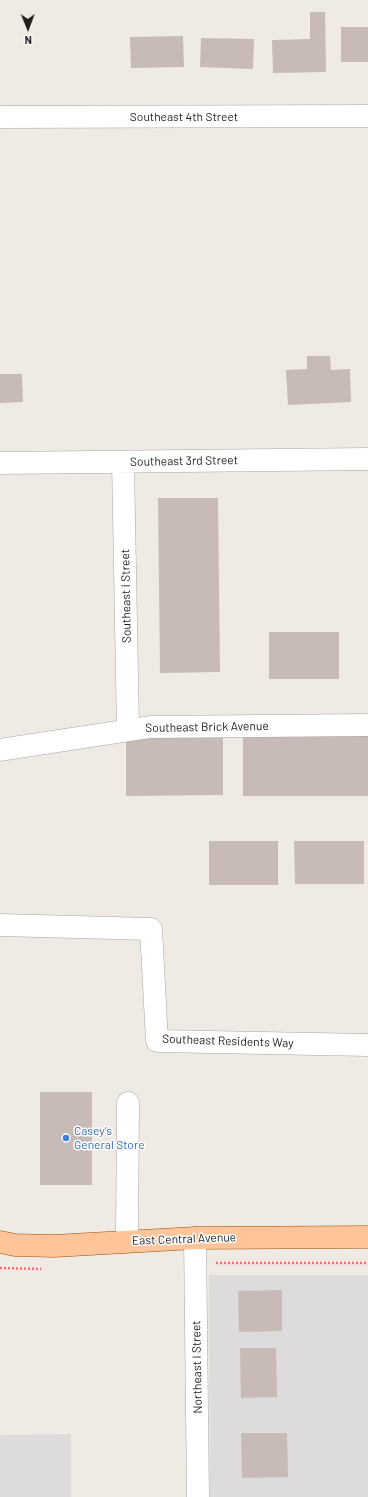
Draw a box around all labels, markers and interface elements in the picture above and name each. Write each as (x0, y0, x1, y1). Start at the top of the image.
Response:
north arrow (8, 8, 48, 48)
text: N (24, 34, 32, 47)
street label: Southeast 4th Street (130, 110, 238, 124)
street label: Southeast 3rd Street (130, 453, 238, 469)
street label: Southeast I Street (118, 549, 134, 643)
street label: Southeast Brick Avenue (145, 719, 269, 735)
street label: Southeast Residents Way (162, 1032, 294, 1050)
place label: Casey's General Store (74, 1124, 145, 1152)
marker: Casey's General Store (61, 1133, 71, 1143)
street label: East Central Avenue (132, 1230, 236, 1248)
street label: Northeast I Street (189, 1320, 205, 1414)

